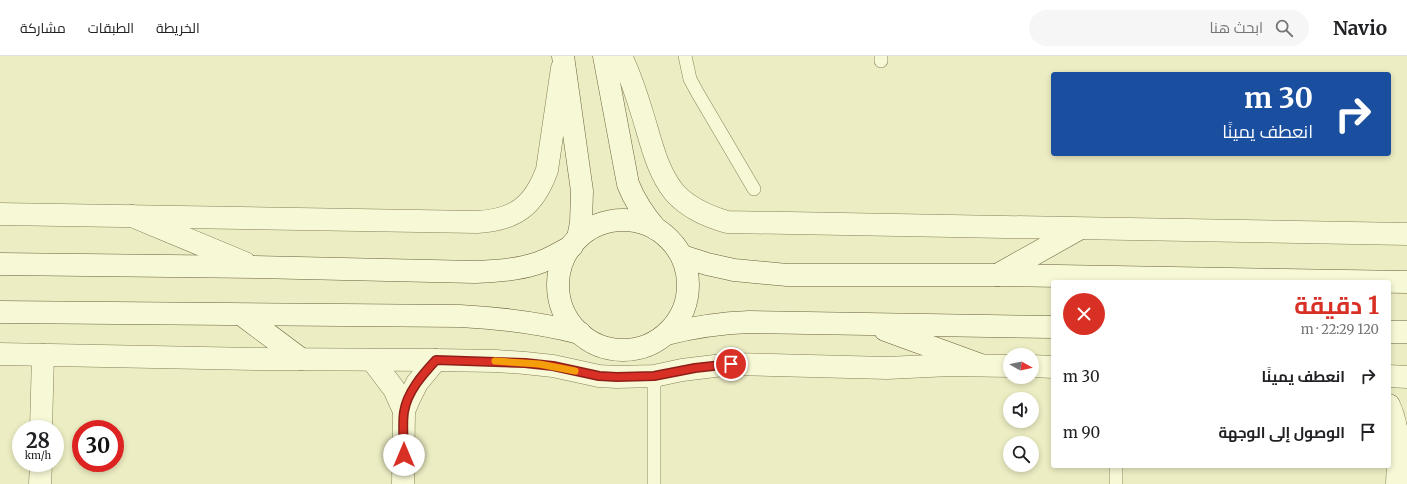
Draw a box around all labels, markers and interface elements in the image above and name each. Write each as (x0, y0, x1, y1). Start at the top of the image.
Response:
search box (1029, 10, 1309, 46)
text: Navio (1333, 16, 1387, 40)
icon: search (1273, 17, 1295, 39)
text: ابحث هنا (1209, 18, 1263, 37)
text: مشاركة (20, 19, 66, 37)
text: الطبقات (88, 19, 134, 37)
text: الخريطة (156, 19, 200, 37)
text: 30 m (1244, 80, 1313, 116)
icon: right (1327, 88, 1379, 140)
text: انعطف يمينًا (1222, 120, 1313, 143)
text: 1 دقيقة (1294, 290, 1379, 321)
button: close (1063, 293, 1105, 335)
text: 120 m · 22:29 (1301, 321, 1379, 338)
pin (714, 347, 748, 381)
north arrow (1003, 348, 1039, 384)
map controls (1003, 348, 1039, 472)
icon: arrive (720, 353, 742, 375)
icon: right (1357, 365, 1379, 387)
text: 30 m (1063, 367, 1100, 386)
text: انعطف يمينًا (1261, 367, 1345, 386)
button: sound (1003, 392, 1039, 428)
speed limit sign: 30 (72, 420, 124, 472)
icon: arrive (1357, 421, 1379, 443)
text: 90 m (1063, 423, 1100, 442)
text: الوصول إلى الوجهة (1218, 423, 1345, 442)
text: 28 (26, 428, 50, 453)
position arrow (383, 434, 425, 476)
button: search (1003, 436, 1039, 472)
text: km/h (25, 449, 51, 462)

